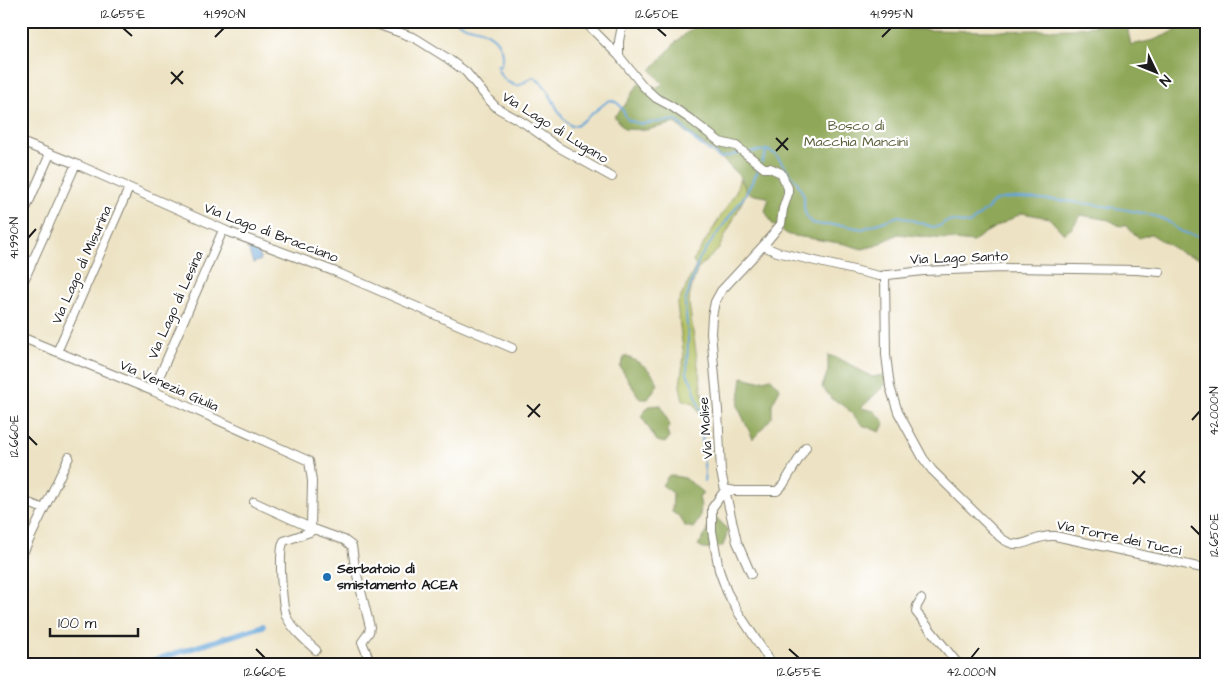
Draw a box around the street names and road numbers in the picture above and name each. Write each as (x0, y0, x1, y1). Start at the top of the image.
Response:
street label: Via Lago di Lugano (498, 87, 612, 169)
street label: Via Lago di Bracciano (201, 198, 341, 268)
street label: Via Lago di Misurina (47, 203, 117, 327)
street label: Via Lago Santo (910, 246, 1008, 270)
street label: Via Lago di Lesina (143, 248, 209, 362)
street label: Via Venezia Giulia (116, 355, 222, 417)
street label: Via Molise (694, 396, 718, 460)
street label: Via Torre dei Tucci (1055, 515, 1183, 561)

